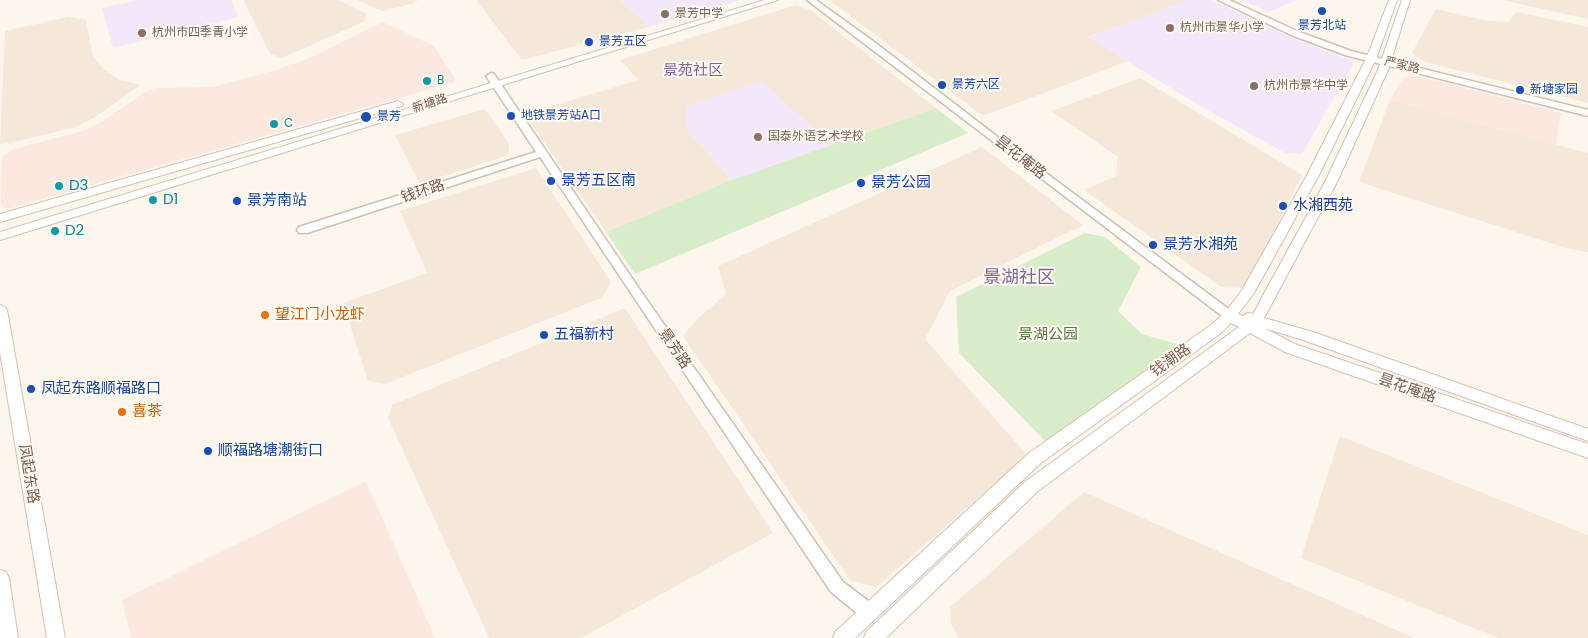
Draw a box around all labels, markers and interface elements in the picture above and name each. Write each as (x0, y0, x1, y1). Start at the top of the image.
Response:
marker: 景芳北站 (1316, 5, 1328, 17)
place label: 景芳中学 (675, 7, 723, 21)
marker: 景芳中学 (659, 8, 671, 20)
place label: 景芳北站 (1298, 19, 1346, 33)
place label: 杭州市景华小学 (1180, 21, 1264, 35)
marker: 杭州市景华小学 (1164, 22, 1176, 34)
place label: 杭州市四季青小学 (152, 26, 248, 40)
marker: 杭州市四季青小学 (136, 27, 148, 39)
place label: 景芳五区 (599, 35, 647, 49)
marker: 景芳五区 (583, 36, 595, 48)
street label: 严家路 (1383, 55, 1421, 77)
district label: 景苑社区 (663, 62, 723, 80)
place label: B (437, 74, 444, 88)
marker: B (421, 75, 433, 87)
place label: 景芳六区 (952, 78, 1000, 92)
marker: 景芳六区 (936, 79, 948, 91)
place label: 杭州市景华中学 (1264, 79, 1348, 93)
marker: 杭州市景华中学 (1248, 80, 1260, 92)
place label: 新塘家园 (1530, 83, 1578, 97)
marker: 新塘家园 (1514, 84, 1526, 96)
street label: 新塘路 (411, 92, 449, 116)
place label: 地铁景芳站A口 (521, 109, 601, 123)
marker: 景芳 (359, 110, 373, 124)
place label: 景芳 (377, 110, 401, 124)
marker: 地铁景芳站A口 (505, 110, 517, 122)
place label: C (284, 117, 293, 131)
marker: C (268, 118, 280, 130)
place label: 国泰外语艺术学校 (768, 130, 864, 144)
marker: 国泰外语艺术学校 (752, 131, 764, 143)
street label: 昙花庵路 (991, 132, 1049, 184)
place label: 景芳五区南 (561, 172, 636, 190)
place label: 景芳公园 (871, 174, 931, 192)
marker: 景芳五区南 (545, 175, 557, 187)
street label: 钱环路 (399, 176, 447, 208)
place label: D3 (69, 177, 88, 195)
marker: 景芳公园 (855, 177, 867, 189)
marker: D3 (53, 180, 65, 192)
place label: D1 (163, 191, 178, 209)
place label: 景芳南站 (247, 192, 307, 210)
marker: D1 (147, 194, 159, 206)
marker: 景芳南站 (231, 195, 243, 207)
place label: 水湘西苑 (1293, 197, 1353, 215)
marker: 水湘西苑 (1277, 200, 1289, 212)
place label: D2 (65, 222, 84, 240)
marker: D2 (49, 225, 61, 237)
place label: 景芳水湘苑 (1163, 236, 1238, 254)
marker: 景芳水湘苑 (1147, 239, 1159, 251)
district label: 景湖社区 (983, 267, 1055, 289)
place label: 望江门小龙虾 (275, 306, 365, 324)
marker: 望江门小龙虾 (259, 309, 271, 321)
street label: 景芳路 (654, 325, 694, 373)
place label: 五福新村 (554, 326, 614, 344)
park label: 景湖公园 (1018, 326, 1078, 344)
marker: 五福新村 (538, 329, 550, 341)
street label: 钱潮路 (1147, 341, 1195, 381)
street label: 昙花庵路 (1376, 371, 1438, 407)
place label: 凤起东路顺福路口 (41, 380, 161, 398)
marker: 凤起东路顺福路口 (25, 383, 37, 395)
place label: 喜茶 (132, 403, 162, 421)
marker: 喜茶 (116, 406, 128, 418)
place label: 顺福路塘潮街口 (218, 442, 323, 460)
street label: 凤起东路 (14, 443, 42, 505)
marker: 顺福路塘潮街口 (202, 445, 214, 457)

